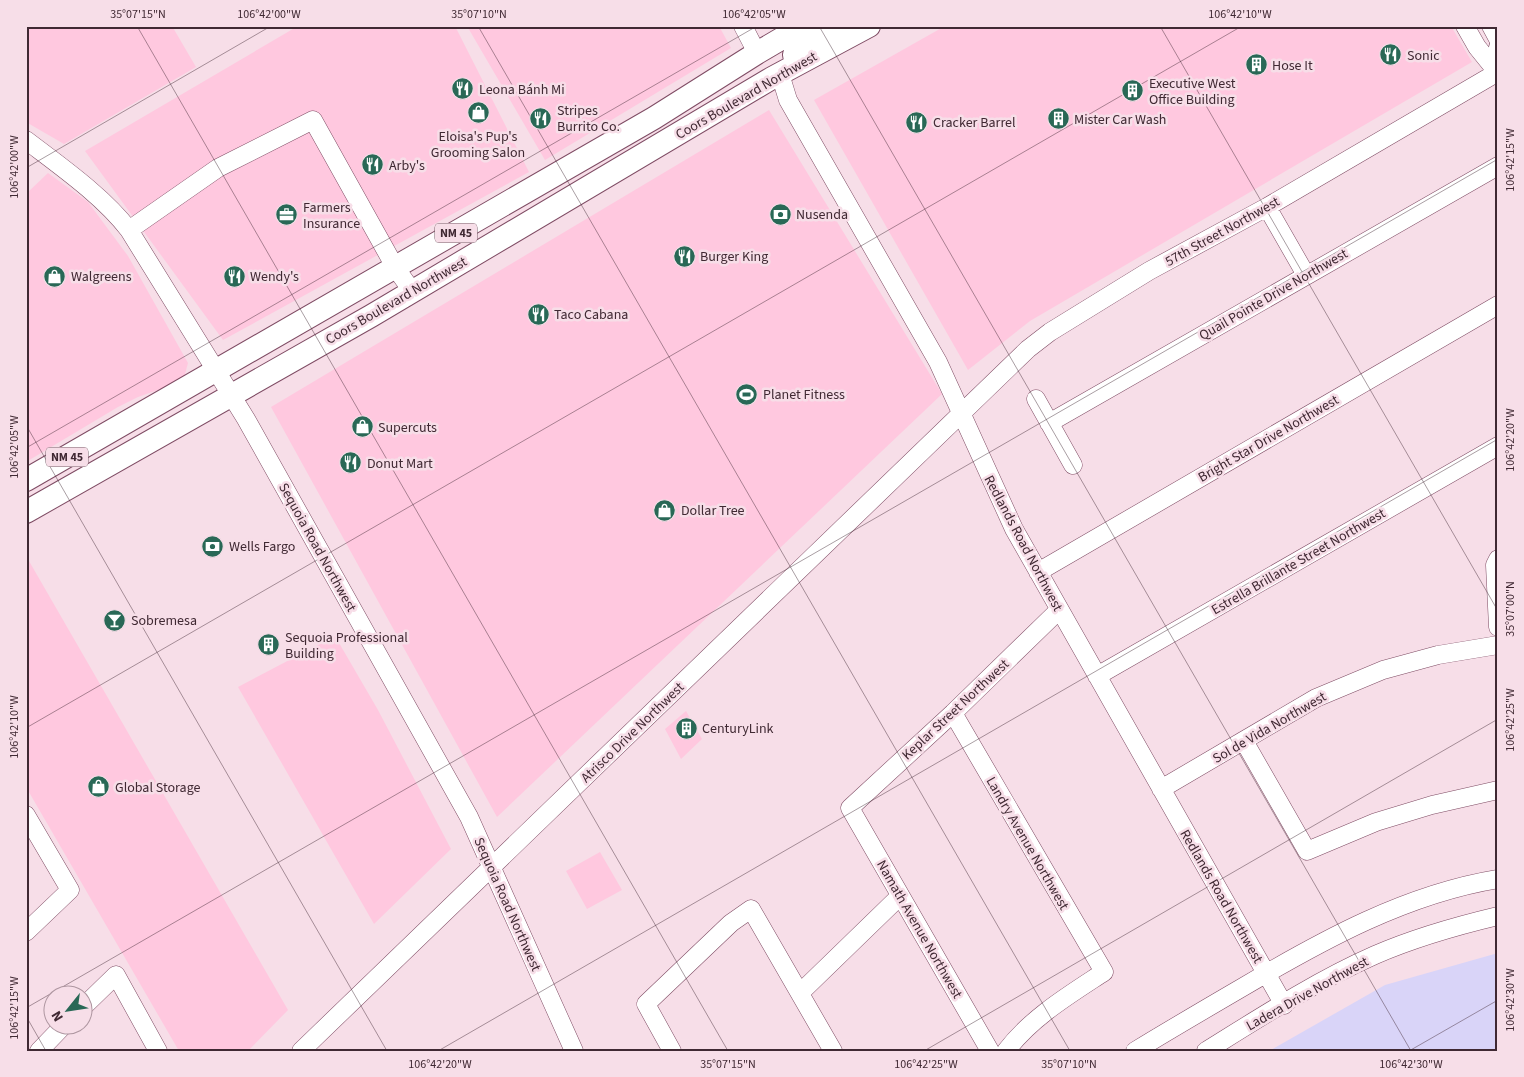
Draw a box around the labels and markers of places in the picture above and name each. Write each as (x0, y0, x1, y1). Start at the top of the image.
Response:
restaurant icon: Sonic (1379, 43, 1403, 67)
place label: Sonic (1407, 46, 1440, 66)
building icon: Hose It (1244, 53, 1268, 77)
place label: Hose It (1272, 56, 1313, 76)
place label: Executive West Office Building (1149, 74, 1236, 110)
restaurant icon: Leona Bánh Mi (451, 77, 475, 101)
building icon: Executive West Office Building (1121, 79, 1145, 103)
place label: Leona Bánh Mi (479, 80, 565, 100)
shop icon: Eloisa's Pup's Grooming Salon (466, 101, 490, 125)
place label: Stripes Burrito Co. (557, 101, 620, 137)
restaurant icon: Stripes Burrito Co. (529, 106, 553, 130)
building icon: Mister Car Wash (1046, 107, 1070, 131)
restaurant icon: Cracker Barrel (905, 110, 929, 134)
place label: Mister Car Wash (1074, 110, 1166, 130)
place label: Cracker Barrel (933, 113, 1016, 133)
place label: Eloisa's Pup's Grooming Salon (431, 127, 525, 163)
restaurant icon: Arby's (361, 153, 385, 177)
place label: Arby's (389, 156, 425, 176)
place label: Farmers Insurance (303, 198, 360, 234)
bank icon: Nusenda (768, 202, 792, 226)
office icon: Farmers Insurance (275, 203, 299, 227)
place label: Nusenda (796, 205, 848, 225)
restaurant icon: Burger King (672, 244, 696, 268)
place label: Burger King (700, 247, 768, 267)
shop icon: Walgreens (43, 264, 67, 288)
restaurant icon: Wendy's (222, 264, 246, 288)
place label: Walgreens (71, 267, 132, 287)
place label: Wendy's (250, 267, 299, 287)
restaurant icon: Taco Cabana (526, 302, 550, 326)
place label: Taco Cabana (554, 305, 628, 325)
sports icon: Planet Fitness (735, 382, 759, 406)
place label: Planet Fitness (763, 385, 845, 405)
shop icon: Supercuts (350, 415, 374, 439)
place label: Supercuts (378, 418, 437, 438)
restaurant icon: Donut Mart (339, 451, 363, 475)
place label: Donut Mart (367, 454, 433, 474)
shop icon: Dollar Tree (653, 498, 677, 522)
place label: Dollar Tree (681, 501, 745, 521)
bank icon: Wells Fargo (201, 534, 225, 558)
place label: Wells Fargo (229, 537, 295, 557)
bar icon: Sobremesa (103, 608, 127, 632)
place label: Sobremesa (131, 611, 197, 631)
place label: Sequoia Professional Building (285, 628, 408, 664)
building icon: Sequoia Professional Building (257, 633, 281, 657)
building icon: CenturyLink (674, 716, 698, 740)
place label: CenturyLink (702, 719, 774, 739)
shop icon: Global Storage (87, 775, 111, 799)
place label: Global Storage (115, 778, 200, 798)

